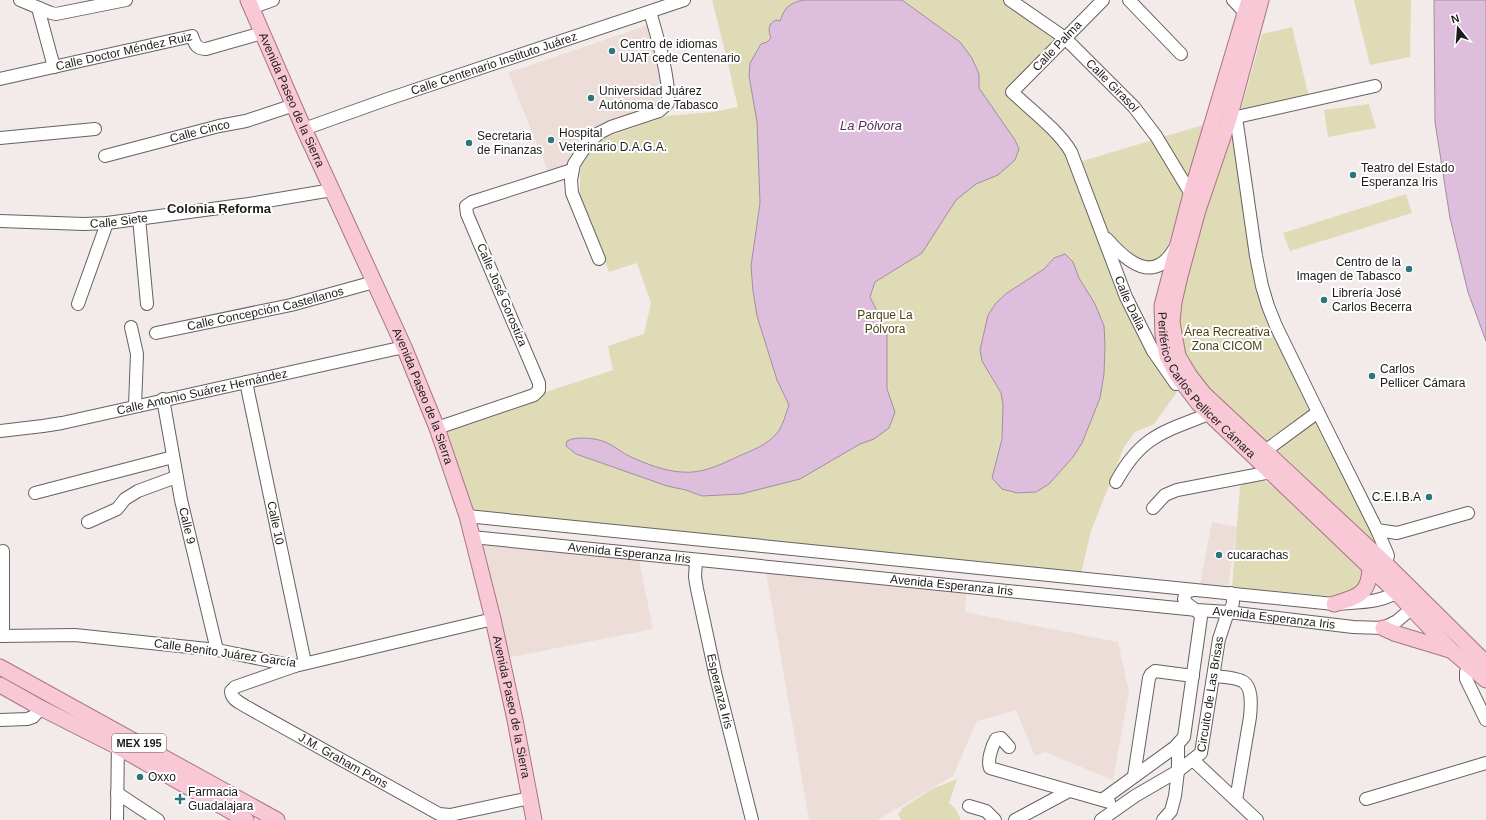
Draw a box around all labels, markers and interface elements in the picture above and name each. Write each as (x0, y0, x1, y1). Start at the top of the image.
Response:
north arrow (1438, 8, 1478, 48)
text: N (1450, 12, 1461, 25)
street label: Calle Palma (1029, 18, 1085, 74)
street label: Calle Doctor Méndez Ruiz (54, 29, 194, 73)
street label: Calle Centenario Instituto Juárez (409, 29, 579, 98)
street label: Avenida Paseo de la Sierra (256, 30, 328, 170)
place label: Centro de idiomas UJAT cede Centenario (620, 37, 741, 65)
marker: Centro de idiomas UJAT cede Centenario (607, 46, 617, 56)
street label: Calle Girasol (1083, 56, 1142, 114)
place label: Universidad Juárez Autónoma de Tabasco (599, 84, 719, 112)
marker: Universidad Juárez Autónoma de Tabasco (586, 93, 596, 103)
street label: Calle Cinco (168, 117, 231, 146)
water label: La Pólvora (840, 118, 902, 133)
place label: Hospital Veterinario D.A.G.A. (559, 126, 667, 154)
place label: Secretaria de Finanzas (477, 129, 542, 157)
marker: Hospital Veterinario D.A.G.A. (546, 135, 556, 145)
marker: Secretaria de Finanzas (464, 138, 474, 148)
place label: Teatro del Estado Esperanza Iris (1361, 161, 1455, 189)
marker: Teatro del Estado Esperanza Iris (1348, 170, 1358, 180)
district label: Colonia Reforma (167, 201, 272, 216)
street label: Calle Siete (90, 211, 149, 231)
street label: Calle José Gorostiza (474, 241, 530, 349)
place label: Centro de la Imagen de Tabasco (1296, 255, 1401, 283)
marker: Centro de la Imagen de Tabasco (1404, 264, 1414, 274)
street label: Calle Dalia (1112, 274, 1149, 333)
street label: Calle Concepción Castellanos (186, 284, 345, 333)
place label: Librería José Carlos Becerra (1332, 286, 1412, 314)
marker: Librería José Carlos Becerra (1319, 295, 1329, 305)
park label: Parque La Pólvora (857, 308, 913, 336)
street label: Periférico Carlos Pellicer Cámara (1155, 312, 1259, 461)
park label: Área Recreativa Zona CICOM (1184, 324, 1270, 353)
street label: Avenida Paseo de la Sierra (389, 326, 456, 466)
place label: Carlos Pellicer Cámara (1380, 362, 1466, 390)
street label: Calle Antonio Suárez Hernández (115, 366, 289, 418)
marker: Carlos Pellicer Cámara (1367, 371, 1377, 381)
place label: C.E.I.B.A (1372, 490, 1421, 504)
marker: C.E.I.B.A (1424, 492, 1434, 502)
street label: Calle 10 (264, 500, 287, 546)
street label: Calle 9 (176, 506, 198, 546)
street label: Avenida Esperanza Iris (567, 540, 691, 566)
place label: cucarachas (1227, 548, 1288, 562)
marker: cucarachas (1214, 550, 1224, 560)
street label: Avenida Esperanza Iris (890, 572, 1014, 598)
street label: Avenida Esperanza Iris (1212, 604, 1336, 632)
street label: Avenida Paseo de la Sierra (490, 634, 533, 780)
street label: Circuito de Las Brisas (1194, 635, 1226, 753)
street label: Calle Benito Juárez García (153, 636, 297, 670)
street label: Esperanza Iris (704, 652, 736, 730)
street label: J.M. Graham Pons (296, 730, 390, 791)
road number: MEX 195 (112, 734, 166, 752)
place label: Oxxo (148, 770, 176, 784)
marker: Oxxo (135, 772, 145, 782)
place label: Farmacia Guadalajara (188, 785, 254, 813)
marker: Farmacia Guadalajara (175, 794, 185, 804)

